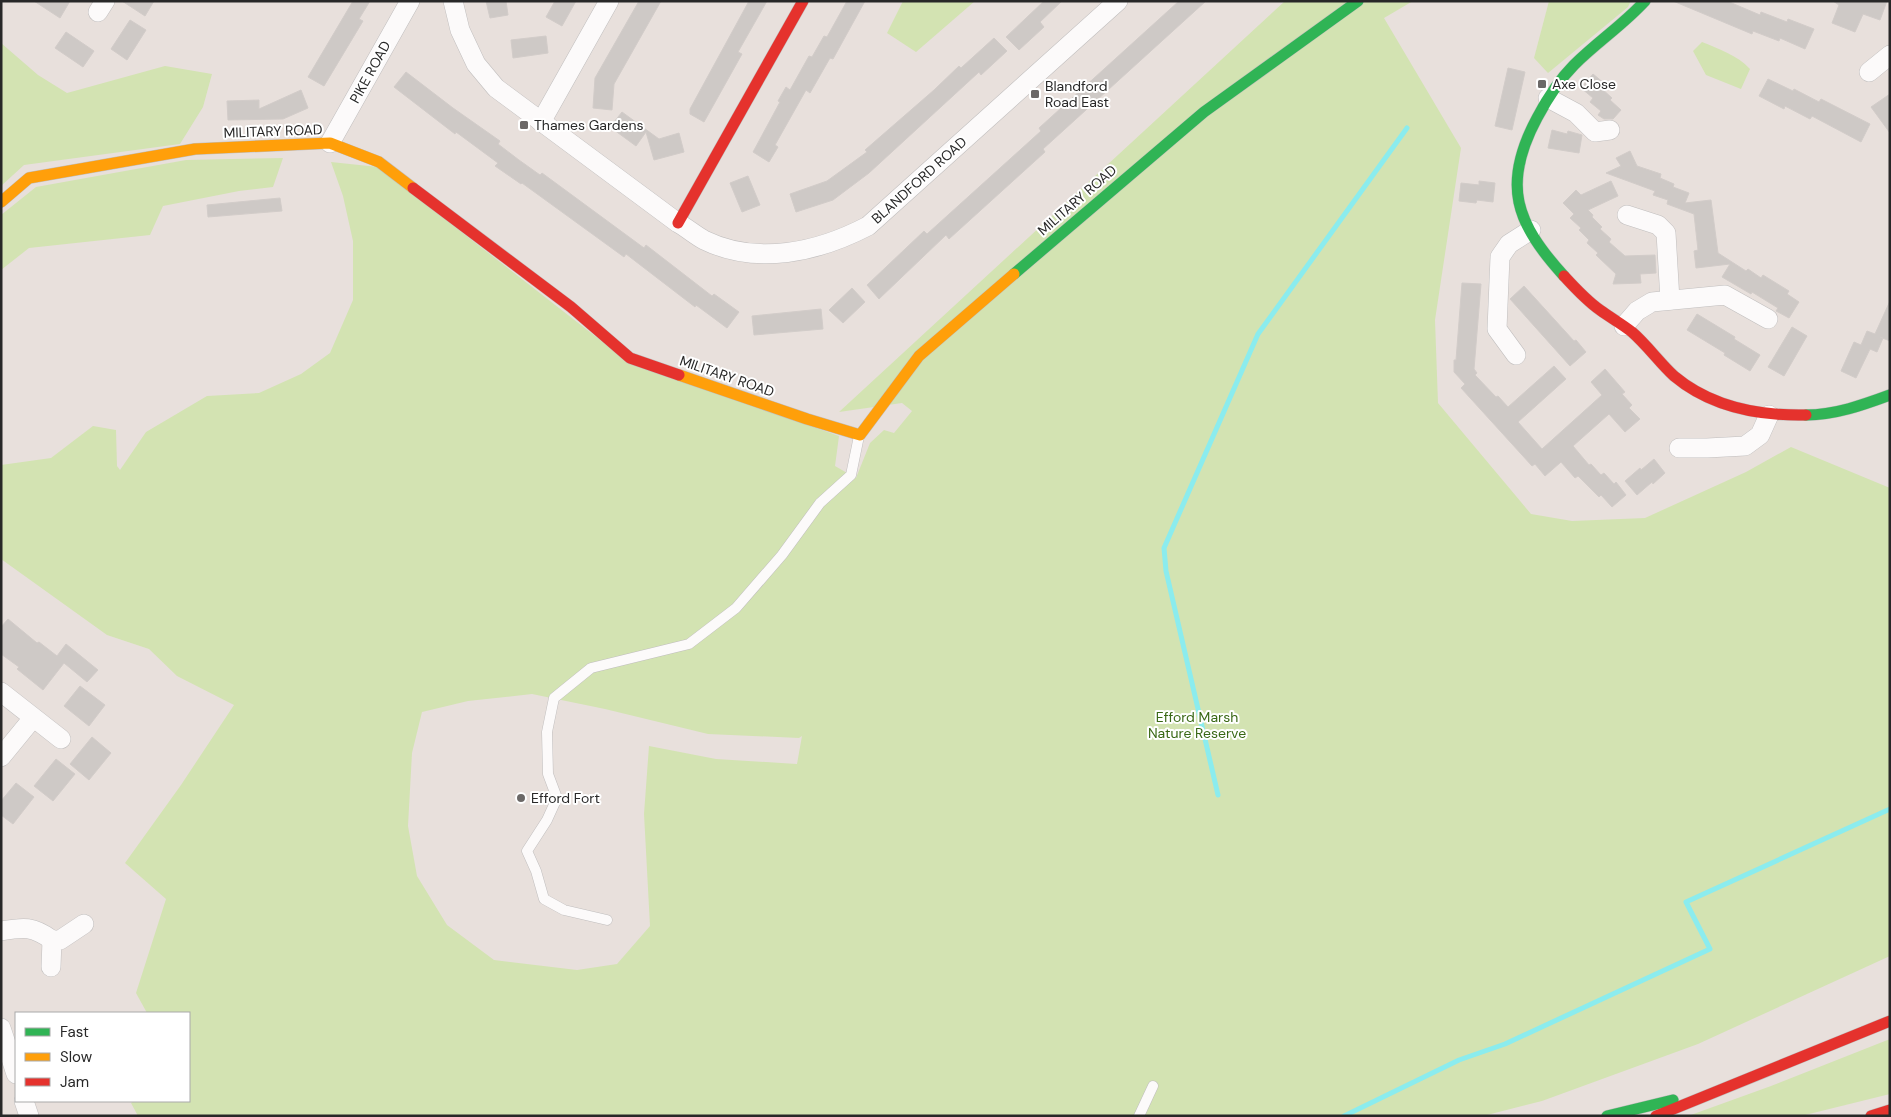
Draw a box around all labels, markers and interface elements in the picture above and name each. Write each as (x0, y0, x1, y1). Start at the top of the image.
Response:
street label: PIKE ROAD (346, 38, 394, 106)
place label: Axe Close (1552, 75, 1616, 93)
place label: Blandford Road East (1045, 77, 1109, 111)
marker: Axe Close (1536, 78, 1548, 90)
marker: Blandford Road East (1029, 88, 1041, 100)
place label: Thames Gardens (534, 116, 644, 134)
marker: Thames Gardens (518, 119, 530, 131)
street label: MILITARY ROAD (223, 120, 323, 142)
street label: BLANDFORD ROAD (868, 133, 970, 227)
street label: MILITARY ROAD (1034, 161, 1120, 239)
street label: MILITARY ROAD (677, 351, 777, 401)
park label: Efford Marsh Nature Reserve (1148, 708, 1246, 742)
place label: Efford Fort (531, 789, 600, 807)
marker: Efford Fort (515, 792, 527, 804)
legend (15, 1012, 190, 1102)
text: Fast (60, 1022, 89, 1042)
text: Slow (60, 1047, 93, 1067)
text: Jam (60, 1072, 89, 1092)

